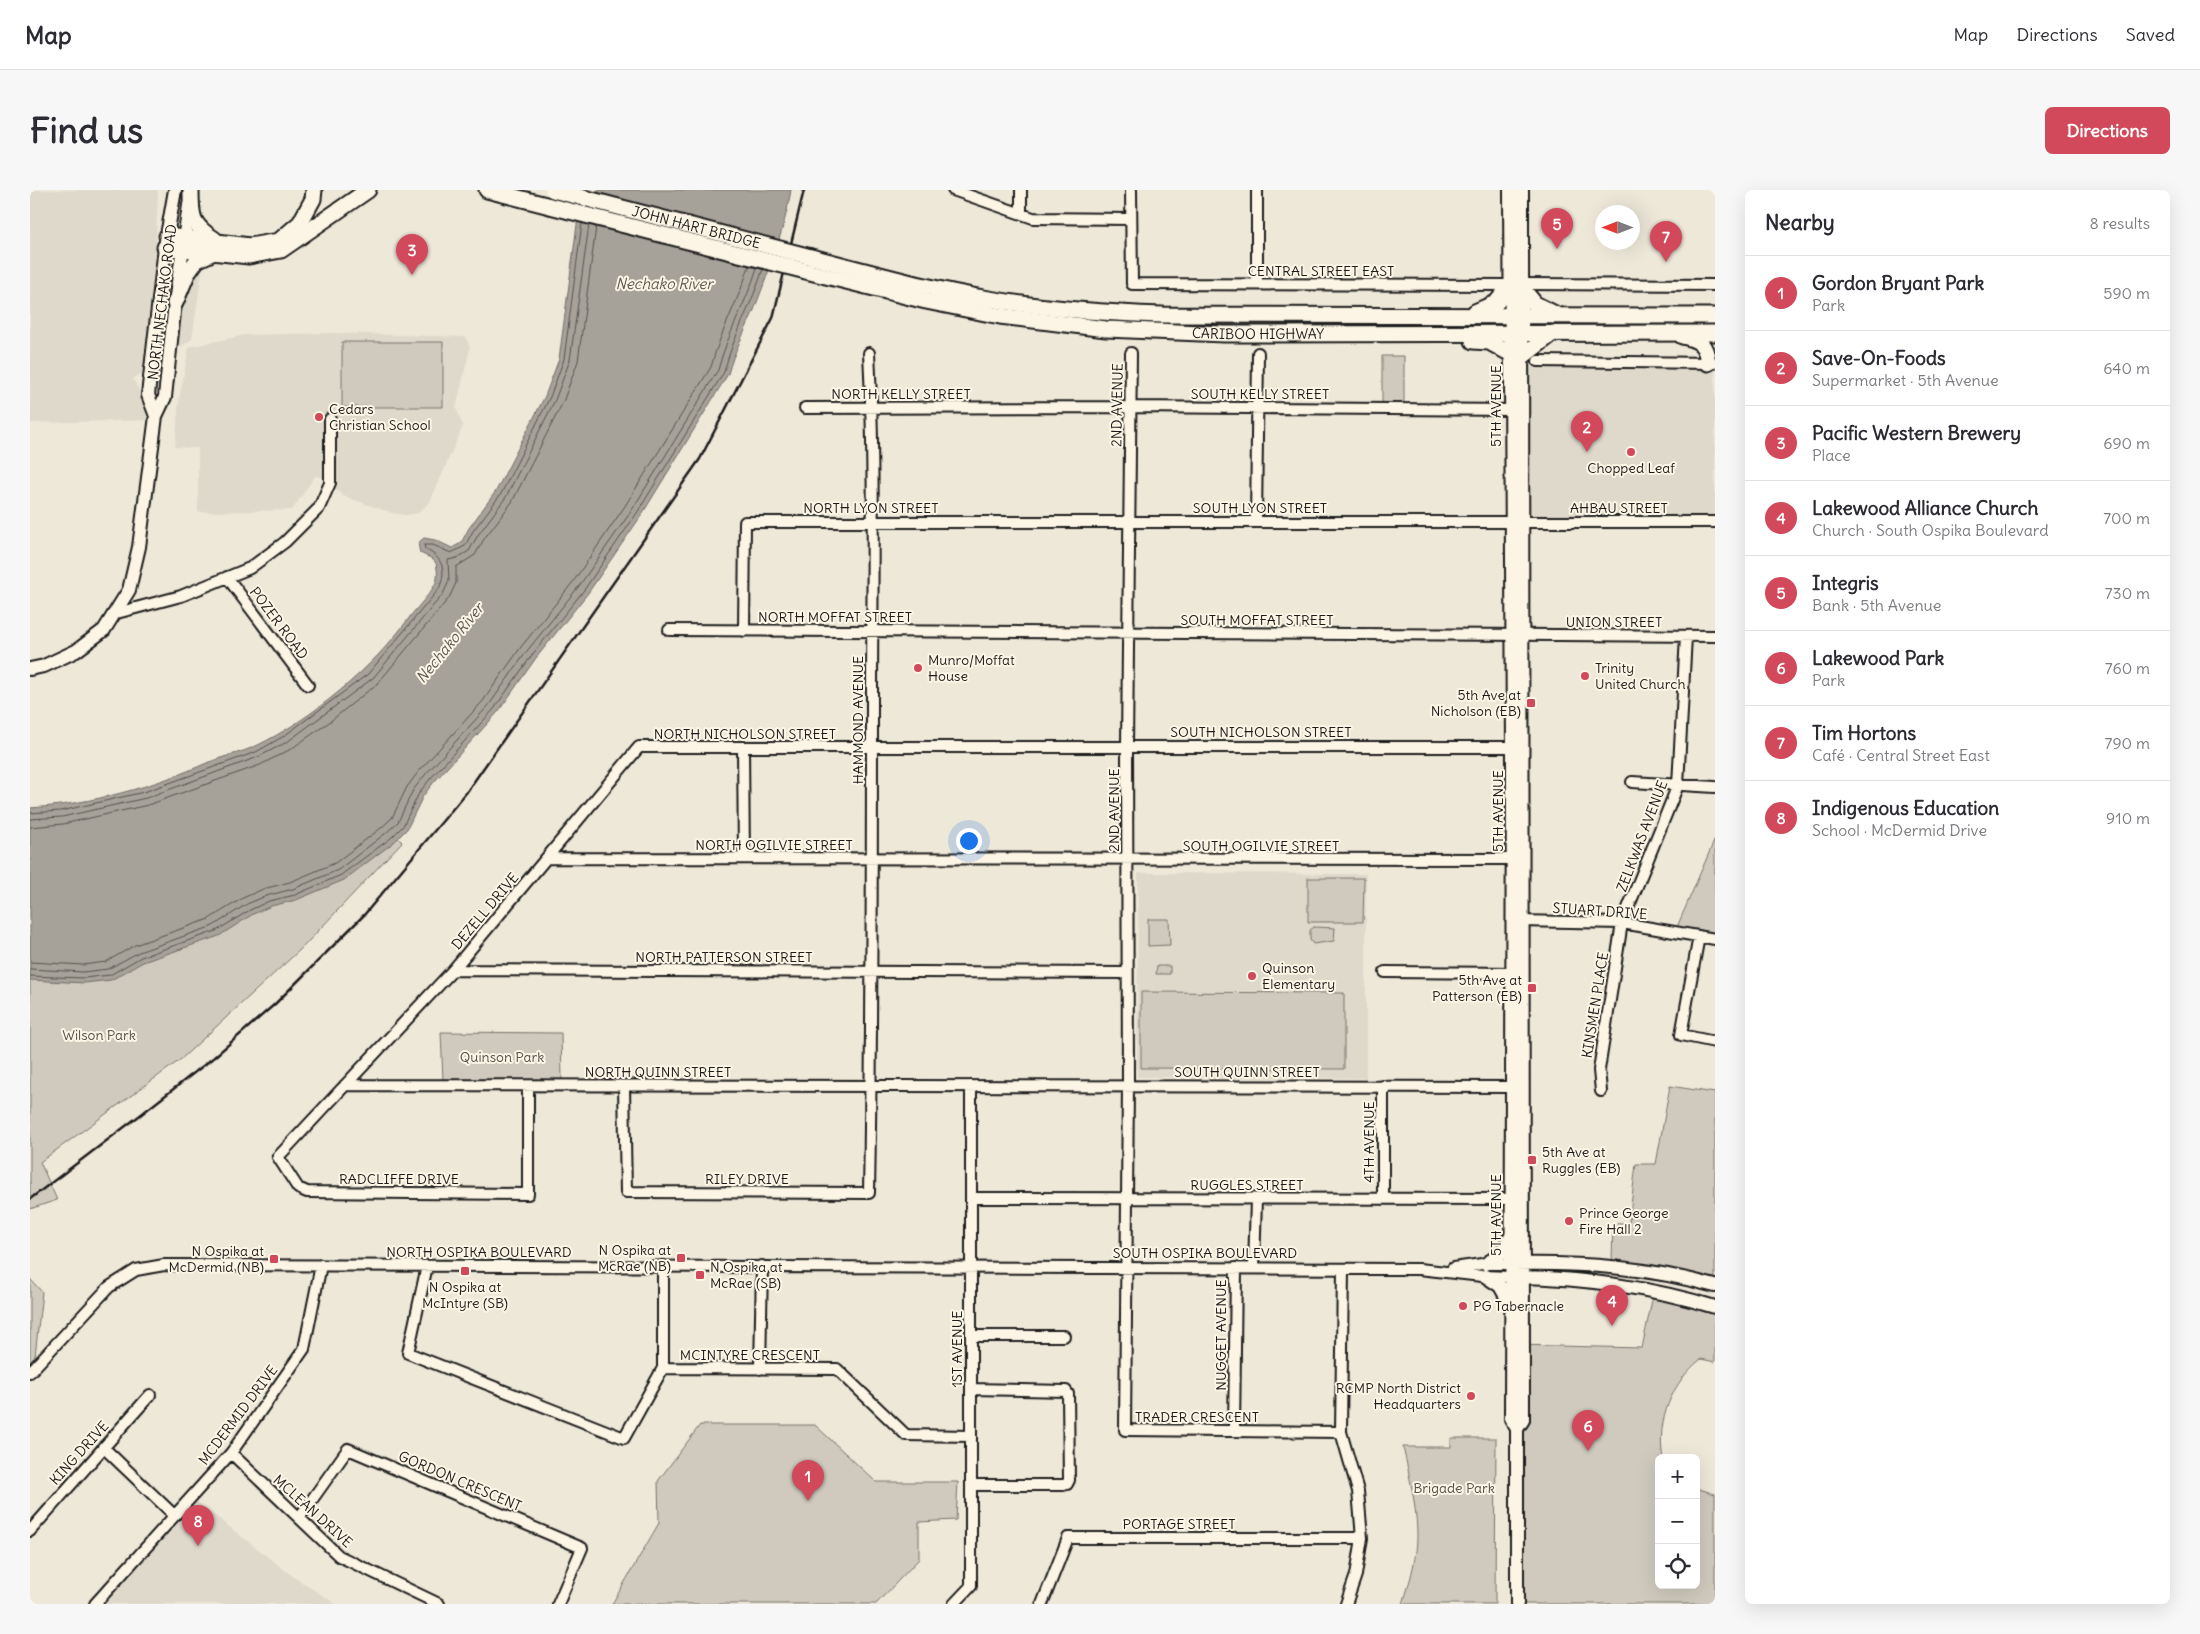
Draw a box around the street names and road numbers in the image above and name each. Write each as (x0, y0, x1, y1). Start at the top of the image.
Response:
street label: JOHN HART BRIDGE (630, 202, 762, 253)
street label: NORTH NECHAKO ROAD (144, 223, 180, 381)
street label: CENTRAL STREET EAST (1248, 262, 1394, 280)
street label: CARIBOO HIGHWAY (1191, 324, 1324, 343)
street label: 2ND AVENUE (1107, 363, 1127, 447)
street label: 5TH AVENUE (1487, 365, 1505, 447)
street label: NORTH KELLY STREET (831, 385, 971, 403)
street label: SOUTH KELLY STREET (1191, 385, 1329, 403)
street label: NORTH LYON STREET (803, 499, 939, 517)
street label: SOUTH LYON STREET (1193, 499, 1327, 517)
street label: AHBAU STREET (1570, 499, 1668, 517)
street label: POZER ROAD (246, 583, 312, 663)
street label: NORTH MOFFAT STREET (758, 608, 912, 626)
street label: SOUTH MOFFAT STREET (1180, 611, 1334, 629)
street label: UNION STREET (1566, 613, 1662, 631)
street label: HAMMOND AVENUE (849, 656, 867, 784)
street label: SOUTH NICHOLSON STREET (1170, 723, 1352, 741)
street label: NORTH NICHOLSON STREET (654, 725, 836, 743)
street label: 2ND AVENUE (1105, 768, 1123, 852)
street label: 5TH AVENUE (1489, 770, 1507, 852)
street label: ZELKWAS AVENUE (1612, 778, 1672, 894)
street label: NORTH OGILVIE STREET (695, 836, 853, 854)
street label: SOUTH OGILVIE STREET (1183, 837, 1339, 855)
street label: DEZELL DRIVE (448, 869, 522, 953)
street label: STUART DRIVE (1552, 899, 1648, 923)
street label: NORTH PATTERSON STREET (635, 948, 813, 966)
street label: KINSMEN PLACE (1578, 951, 1612, 1059)
street label: NORTH QUINN STREET (585, 1063, 731, 1081)
street label: SOUTH QUINN STREET (1174, 1063, 1320, 1081)
street label: 4TH AVENUE (1360, 1101, 1378, 1183)
street label: RADCLIFFE DRIVE (339, 1170, 459, 1188)
street label: RILEY DRIVE (705, 1170, 789, 1188)
street label: 5TH AVENUE (1487, 1174, 1505, 1256)
street label: RUGGLES STREET (1190, 1176, 1304, 1194)
street label: NORTH OSPIKA BOULEVARD (386, 1243, 572, 1261)
street label: SOUTH OSPIKA BOULEVARD (1113, 1244, 1297, 1262)
street label: NUGGET AVENUE (1212, 1279, 1230, 1391)
street label: 1ST AVENUE (948, 1311, 966, 1388)
street label: MCINTYRE CRESCENT (680, 1346, 820, 1364)
street label: MCDERMID DRIVE (195, 1362, 281, 1468)
street label: TRADER CRESCENT (1135, 1408, 1259, 1426)
street label: KING DRIVE (46, 1417, 112, 1489)
street label: GORDON CRESCENT (396, 1447, 524, 1515)
street label: MCLEAN DRIVE (270, 1471, 356, 1551)
street label: PORTAGE STREET (1123, 1515, 1235, 1533)

